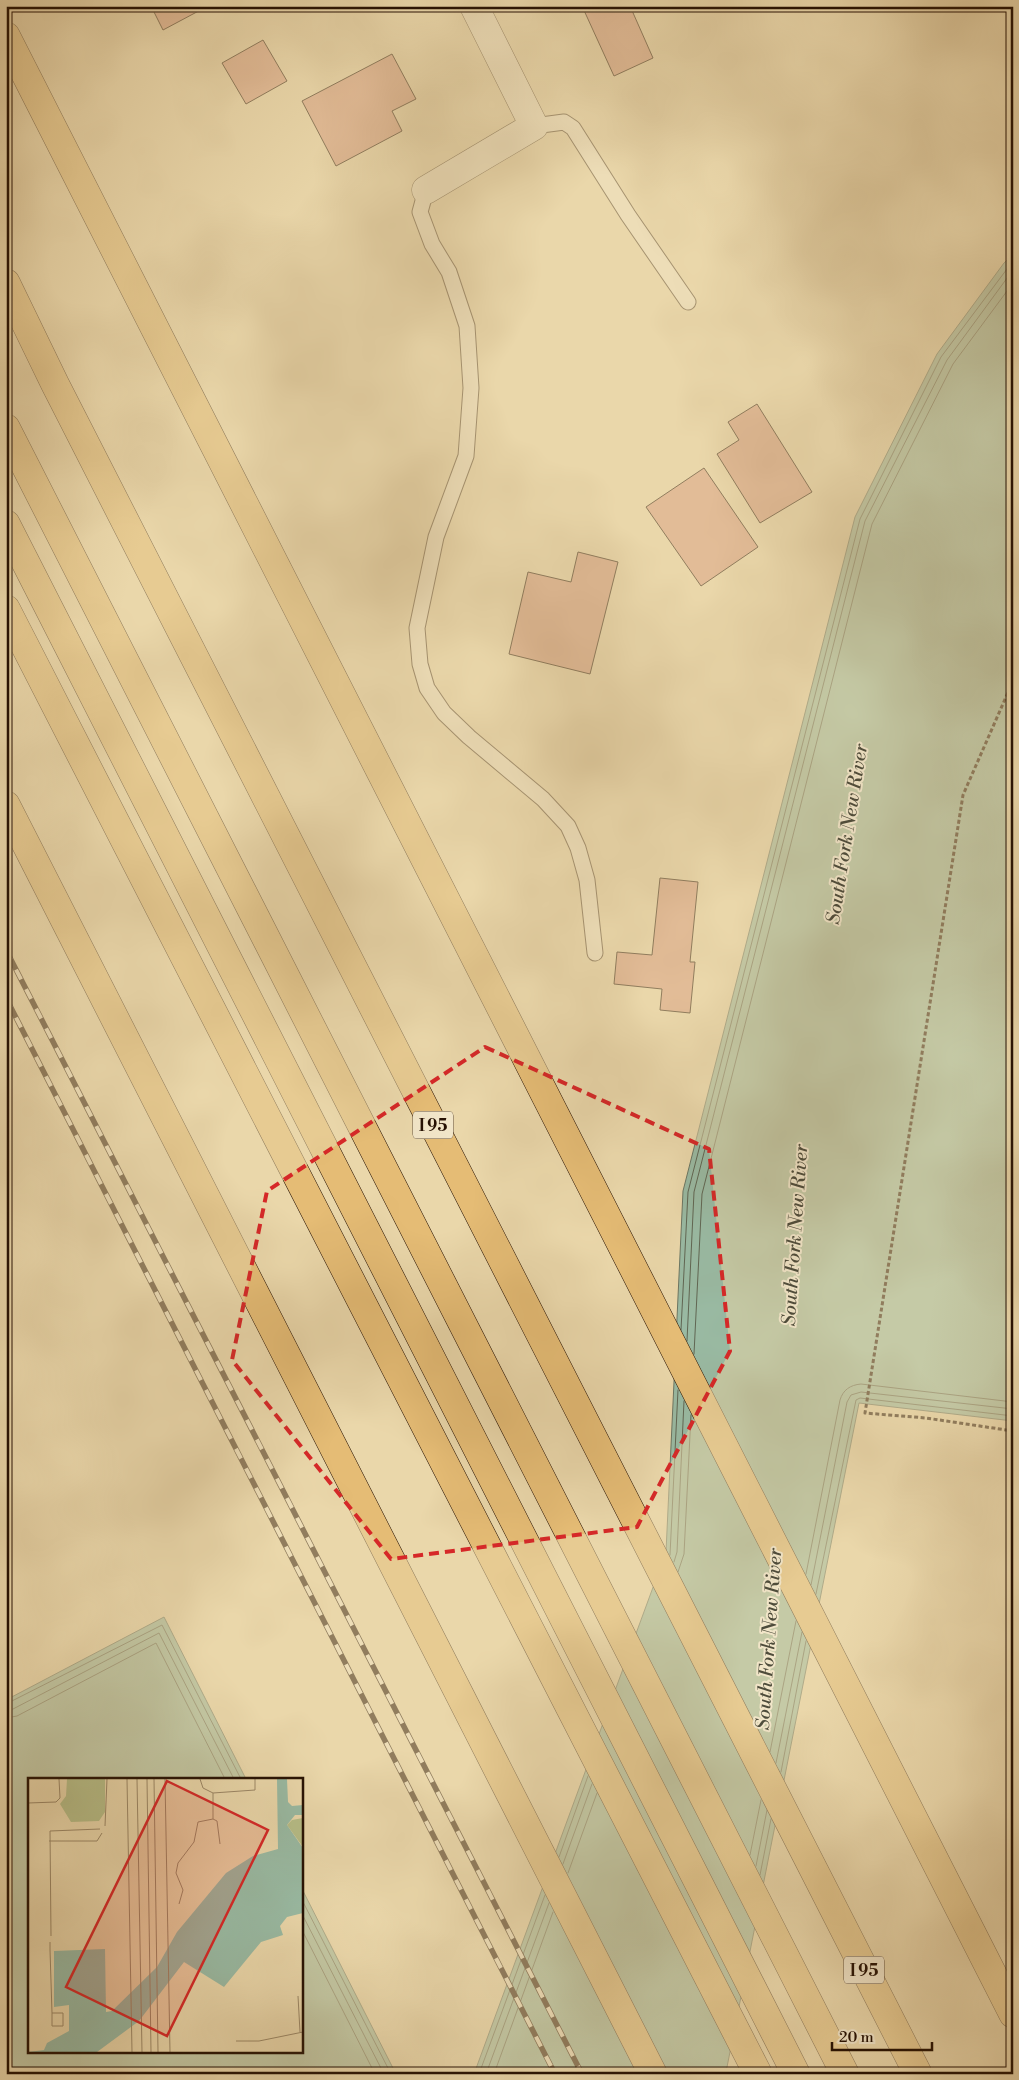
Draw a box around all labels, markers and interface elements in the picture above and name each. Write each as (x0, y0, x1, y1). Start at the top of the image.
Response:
water label: South Fork New River (821, 741, 873, 926)
road number: I 95 (413, 1112, 453, 1138)
water label: South Fork New River (777, 1142, 813, 1327)
water label: South Fork New River (751, 1546, 787, 1731)
inset map (28, 1778, 302, 2052)
road number: I 95 (844, 1956, 884, 1984)
scale bar (832, 2020, 932, 2052)
text: 20 m (839, 2028, 874, 2047)

